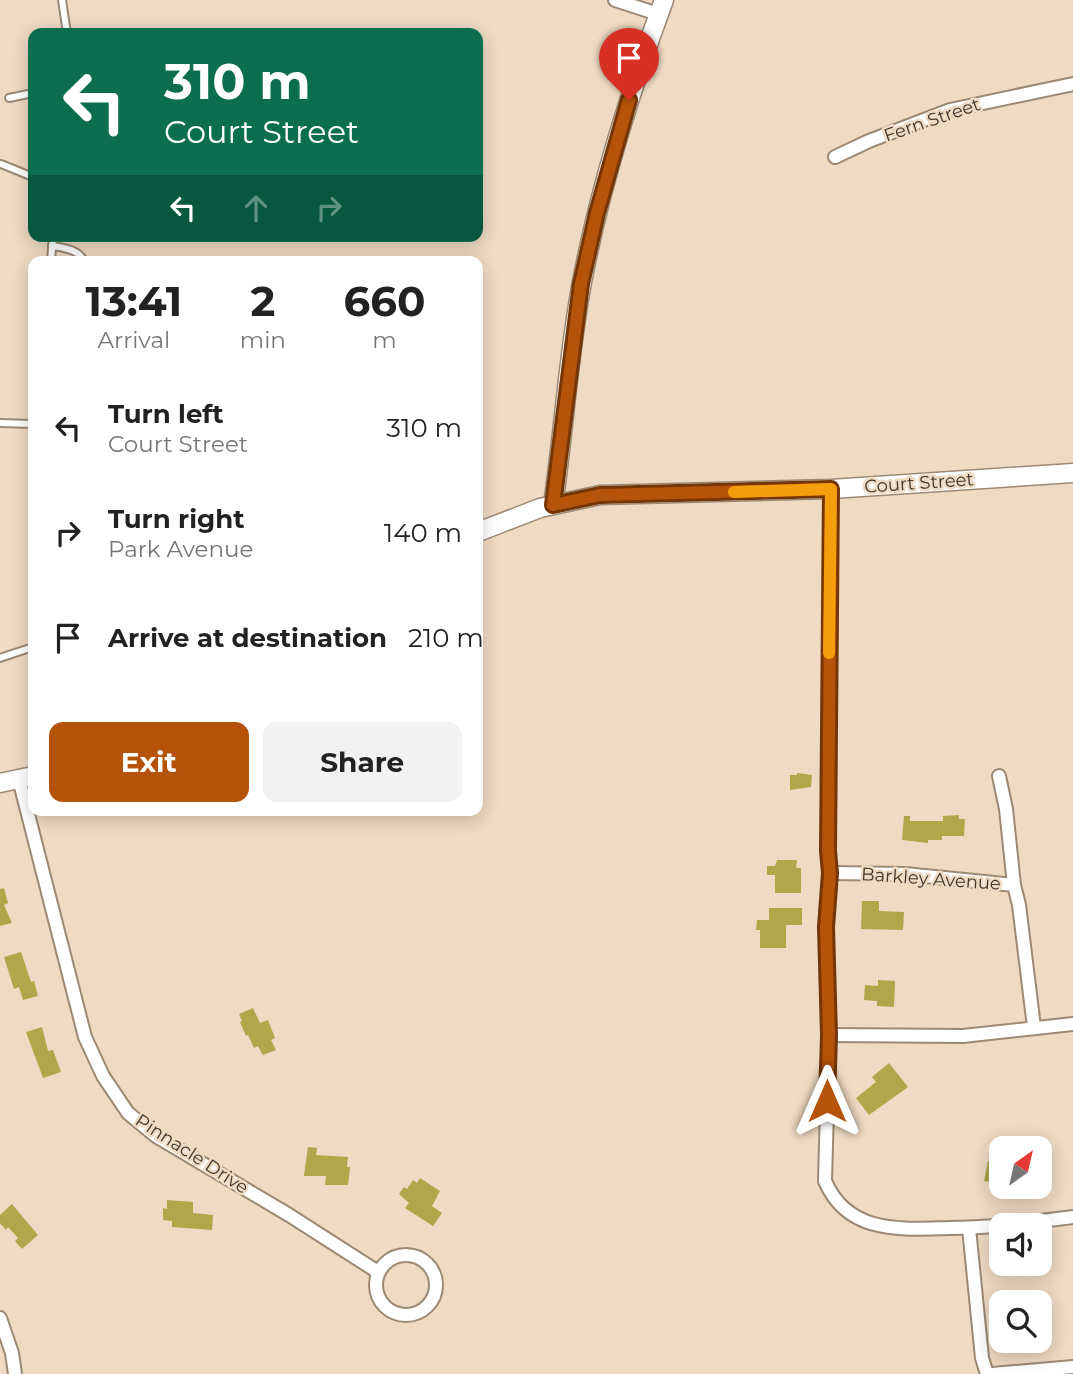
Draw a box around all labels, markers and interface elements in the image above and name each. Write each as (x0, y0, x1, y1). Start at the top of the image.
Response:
pin (599, 28, 659, 100)
icon: arrive (610, 39, 648, 77)
text: 310 m (164, 52, 311, 111)
icon: left (49, 56, 140, 147)
street label: Fern Street (881, 93, 983, 147)
text: Court Street (164, 112, 359, 151)
icon: left (164, 189, 202, 227)
icon: ahead (237, 189, 275, 227)
icon: right (310, 189, 348, 227)
text: 13:41 (86, 275, 182, 327)
text: 2 (250, 275, 275, 327)
text: 660 (343, 275, 425, 327)
text: Arrival (98, 326, 170, 354)
text: min (240, 326, 286, 354)
text: m (372, 326, 397, 354)
text: Turn left (108, 398, 224, 430)
icon: left (49, 409, 87, 447)
text: 310 m (386, 412, 462, 444)
text: Court Street (108, 430, 248, 458)
street label: Court Street (864, 468, 974, 498)
text: Turn right (108, 503, 244, 535)
icon: right (49, 514, 87, 552)
text: 140 m (384, 517, 462, 549)
text: Park Avenue (108, 535, 253, 563)
icon: arrive (49, 619, 87, 657)
text: Arrive at destination (108, 622, 387, 654)
text: 210 m (408, 622, 484, 654)
button: Exit (49, 722, 249, 802)
button: Share (263, 722, 462, 802)
street label: Barkley Avenue (860, 863, 1002, 895)
position arrow (790, 1064, 864, 1138)
street label: Pinnacle Drive (131, 1109, 253, 1199)
north arrow (989, 1136, 1052, 1199)
map controls (989, 1136, 1052, 1353)
button: sound (989, 1213, 1052, 1276)
button: search (989, 1290, 1052, 1353)

